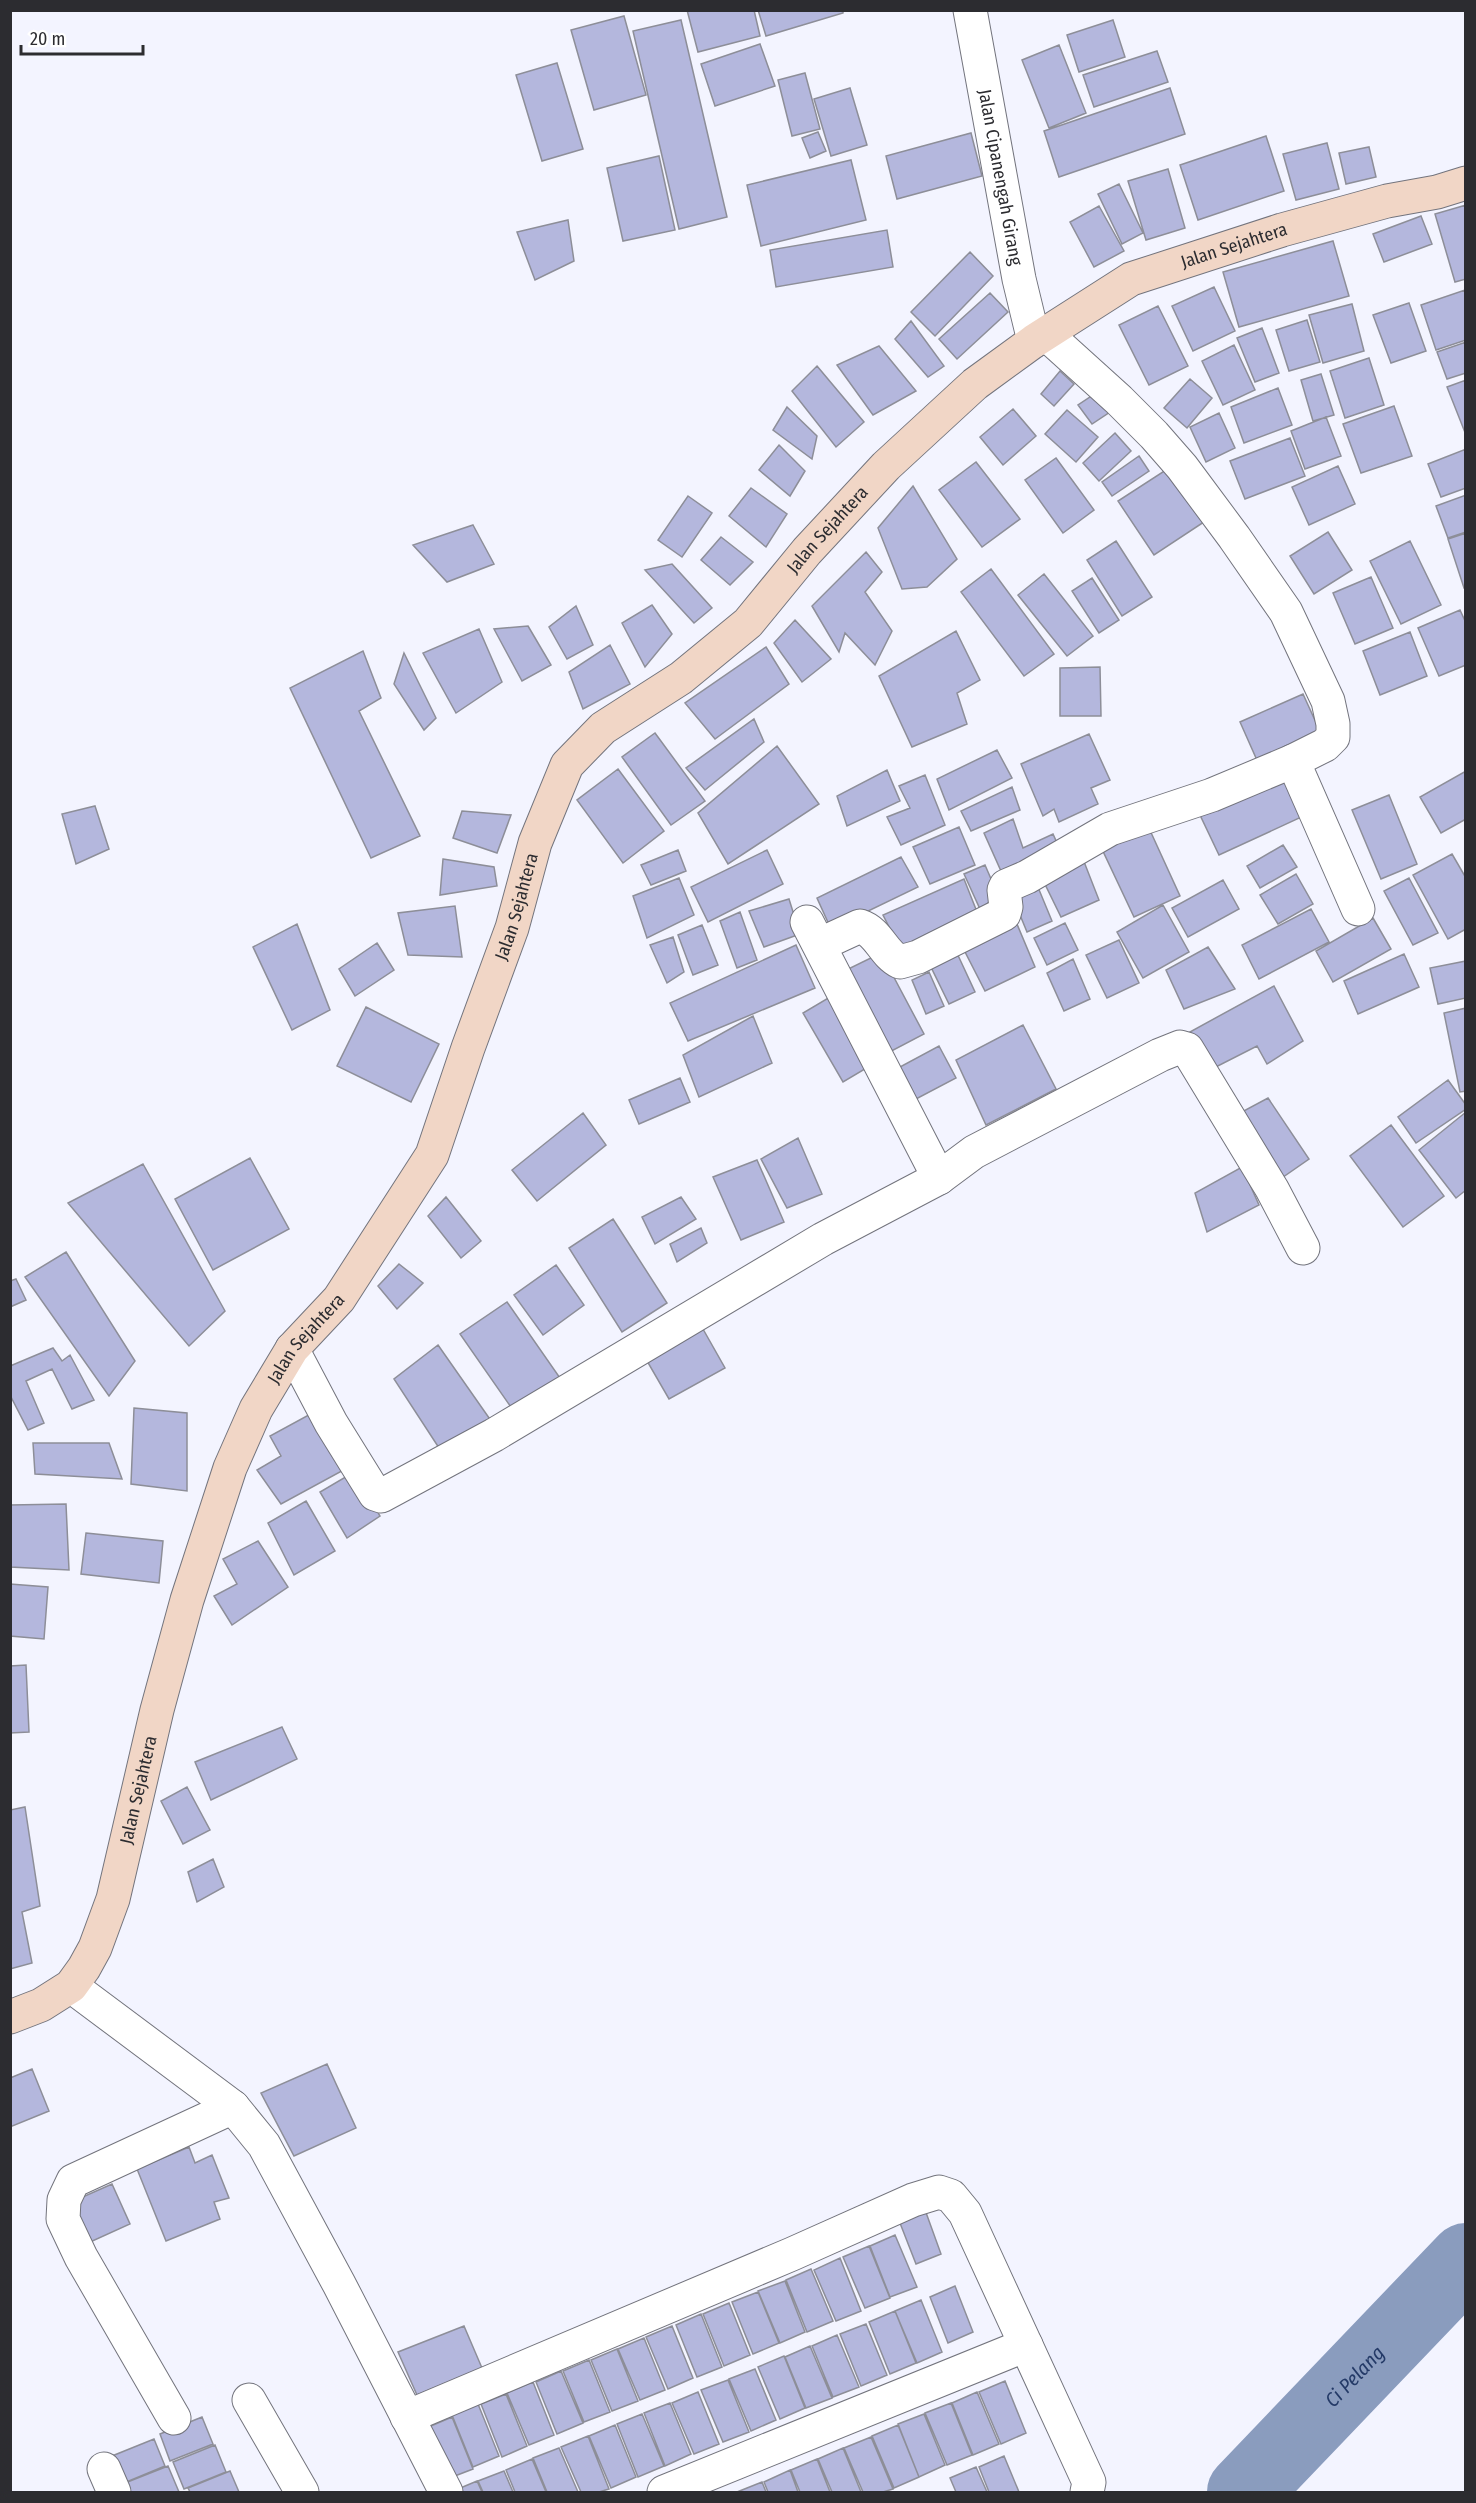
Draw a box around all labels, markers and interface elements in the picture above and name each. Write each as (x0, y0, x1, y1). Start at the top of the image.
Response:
scale bar (21, 18, 142, 56)
text: 20 m (30, 28, 65, 50)
street label: Jalan Cipanengah Girang (974, 87, 1027, 268)
street label: Jalan Sejahtera (1178, 218, 1290, 273)
street label: Jalan Sejahtera (782, 481, 873, 578)
street label: Jalan Sejahtera (490, 850, 543, 963)
street label: Jalan Sejahtera (263, 1289, 349, 1388)
street label: Jalan Sejahtera (115, 1733, 162, 1846)
water label: Ci Pelang (1320, 2341, 1389, 2412)

